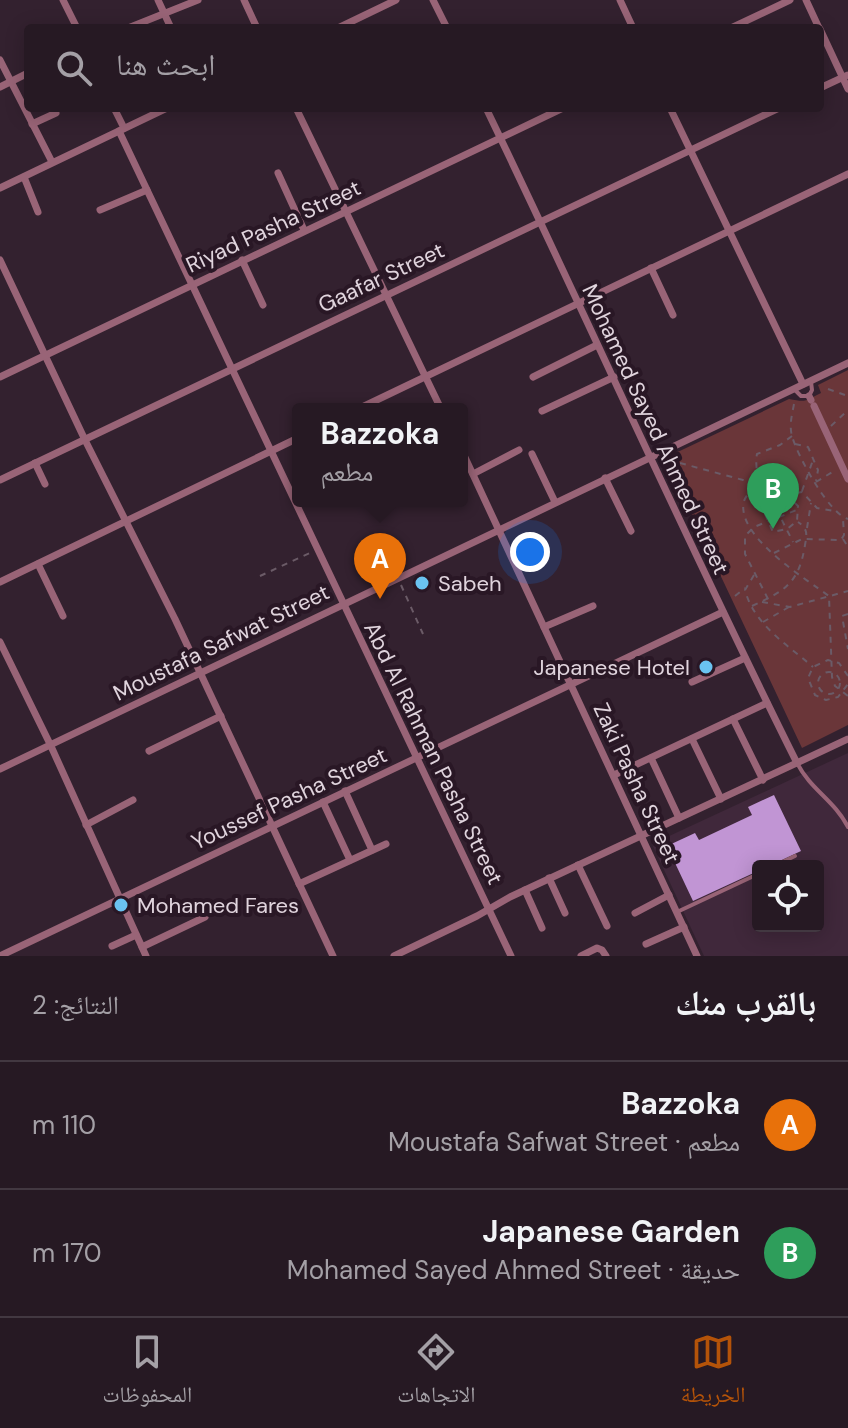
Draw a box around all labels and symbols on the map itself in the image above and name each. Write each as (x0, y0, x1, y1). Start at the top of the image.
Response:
street label: Riyad Pasha Street (181, 173, 365, 280)
street label: Gaafar Street (313, 236, 449, 319)
street label: Mohamed Sayed Ahmed Street (575, 279, 736, 579)
pin: B (747, 463, 799, 529)
your location (510, 532, 550, 572)
pin: A (354, 533, 406, 599)
place label: Sabeh (438, 569, 502, 598)
marker: Sabeh (413, 574, 431, 592)
street label: Moustafa Safwat Street (108, 577, 334, 707)
street label: Abd Al Rahman Pasha Street (357, 617, 510, 889)
place label: Japanese Hotel (533, 653, 690, 682)
marker: Japanese Hotel (697, 658, 715, 676)
street label: Zaki Pasha Street (587, 698, 686, 868)
street label: Youssef Pasha Street (187, 740, 392, 856)
place label: Mohamed Fares (137, 891, 299, 920)
marker: Mohamed Fares (112, 896, 130, 914)

